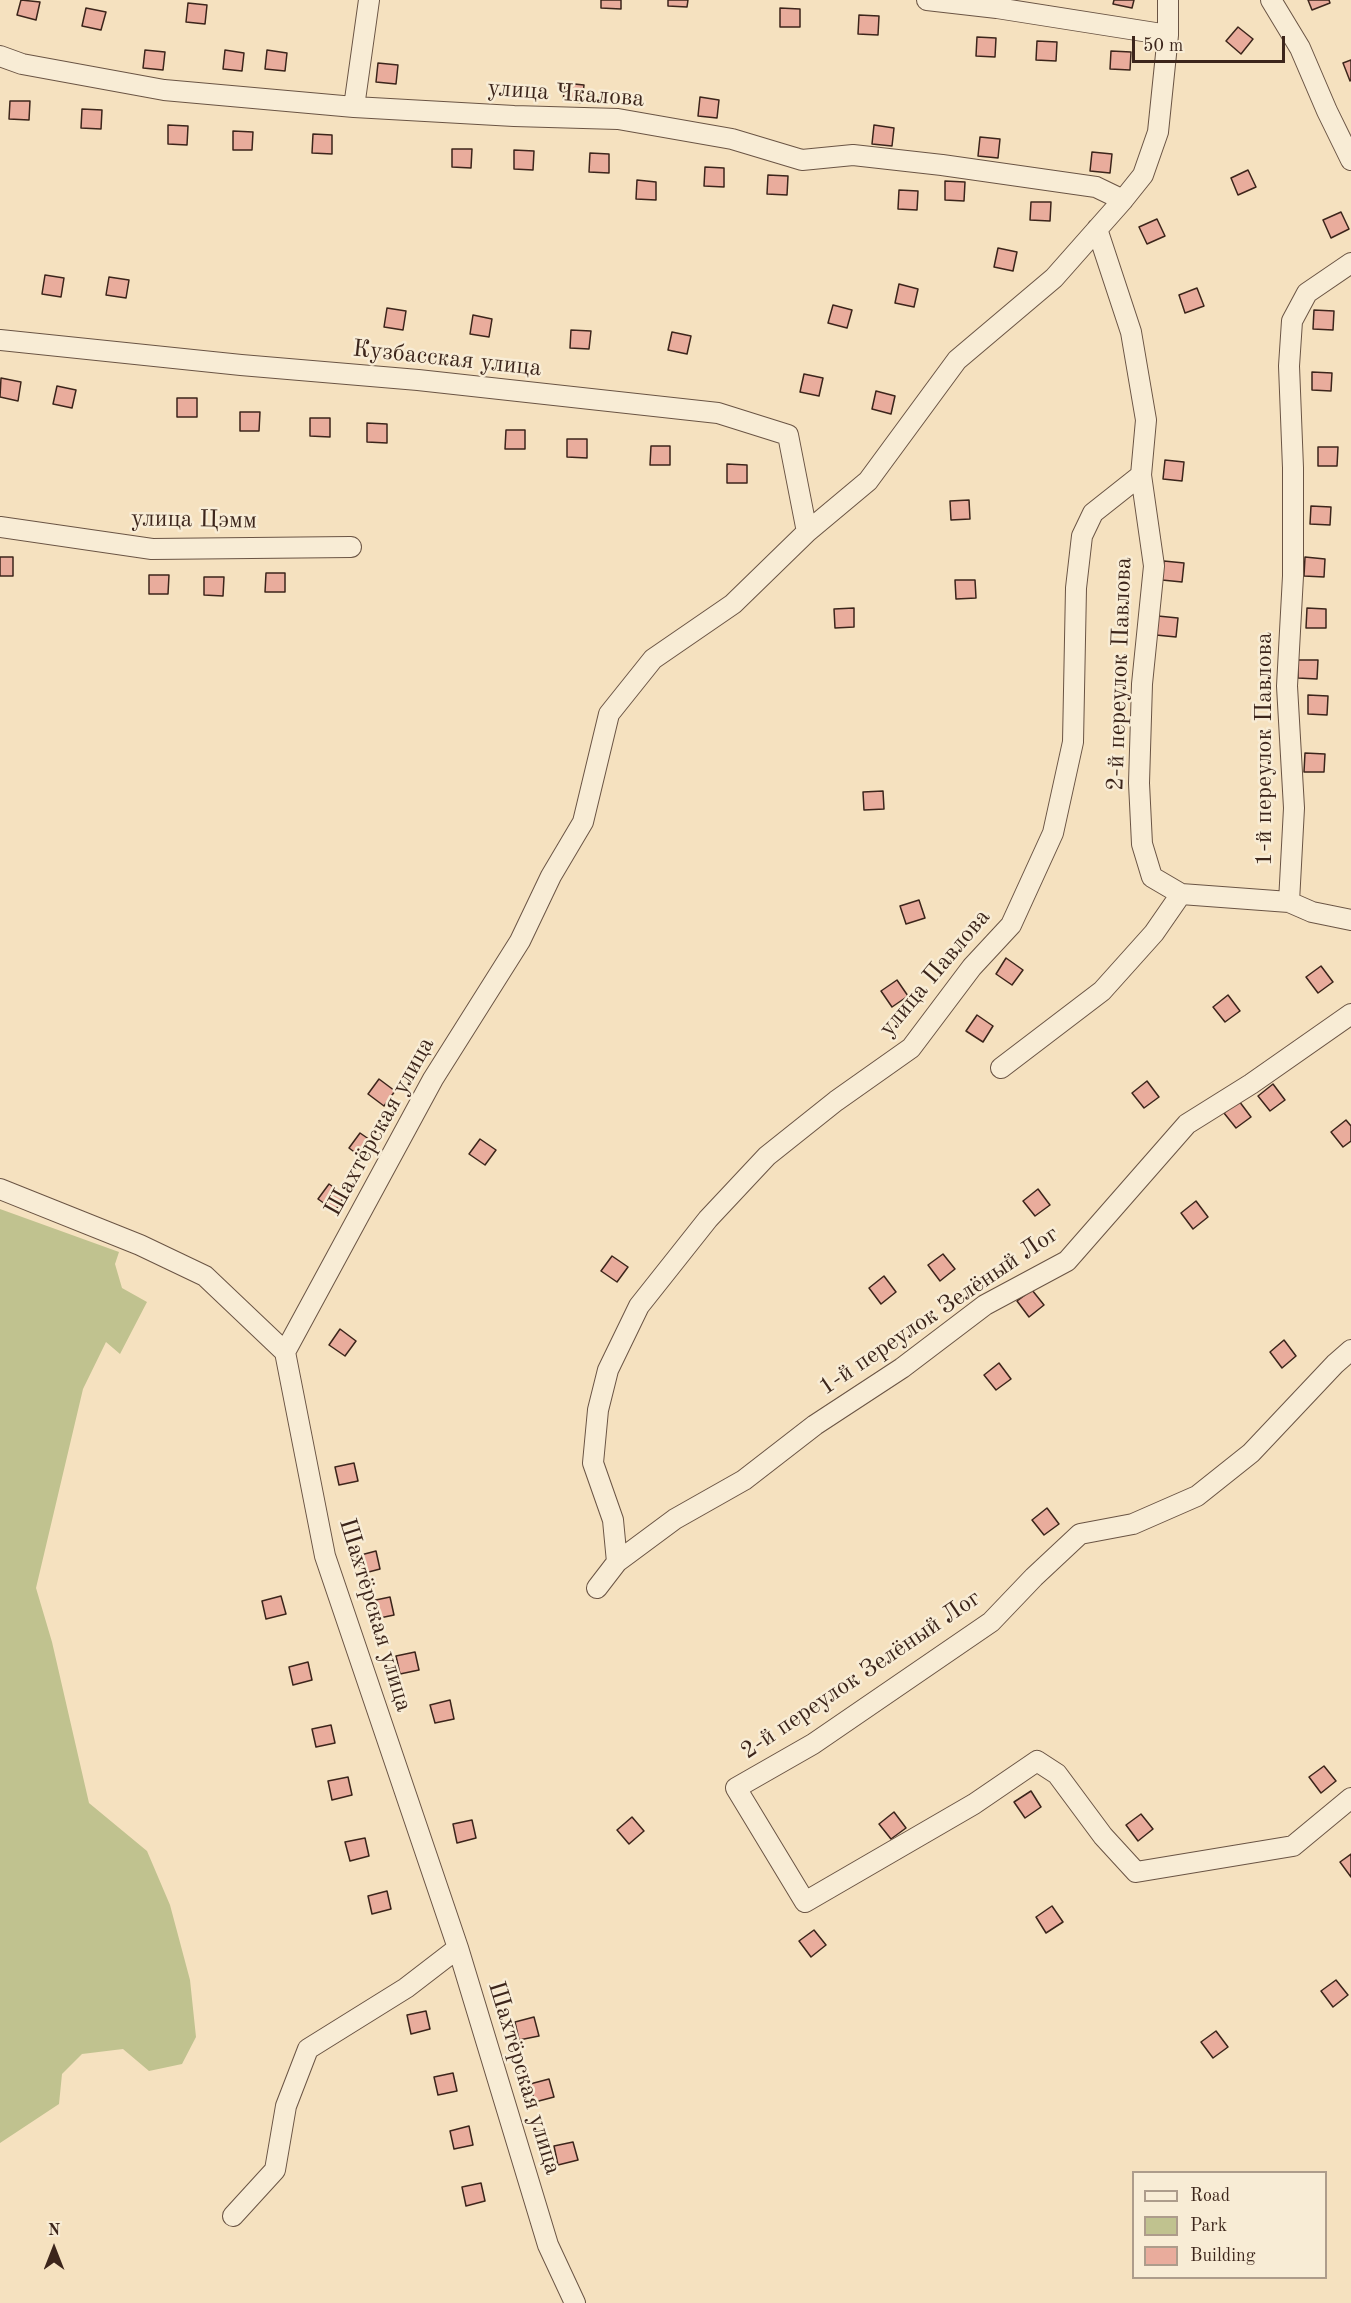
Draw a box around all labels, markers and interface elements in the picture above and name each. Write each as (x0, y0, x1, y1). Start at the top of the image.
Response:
scale bar (1135, 24, 1288, 62)
text: 50 m (1143, 37, 1183, 55)
street label: улица Чкалова (487, 74, 645, 114)
street label: Кузбасская улица (351, 335, 543, 383)
street label: улица Цэмм (131, 505, 257, 535)
street label: 2-й переулок Павлова (1102, 557, 1138, 791)
street label: 1-й переулок Павлова (1251, 632, 1279, 866)
street label: улица Павлова (873, 903, 997, 1043)
street label: Шахтёрская улица (319, 1032, 441, 1222)
street label: 1-й переулок Зелёный Лог (814, 1220, 1064, 1402)
street label: Шахтёрская улица (332, 1515, 418, 1715)
street label: 2-й переулок Зелёный Лог (736, 1584, 986, 1766)
street label: Шахтёрская улица (481, 1978, 567, 2178)
legend (1132, 2171, 1327, 2279)
text: Road (1190, 2187, 1230, 2205)
text: Park (1190, 2217, 1227, 2235)
north arrow (24, 2219, 84, 2279)
text: N (48, 2223, 60, 2239)
text: Building (1190, 2247, 1255, 2265)

